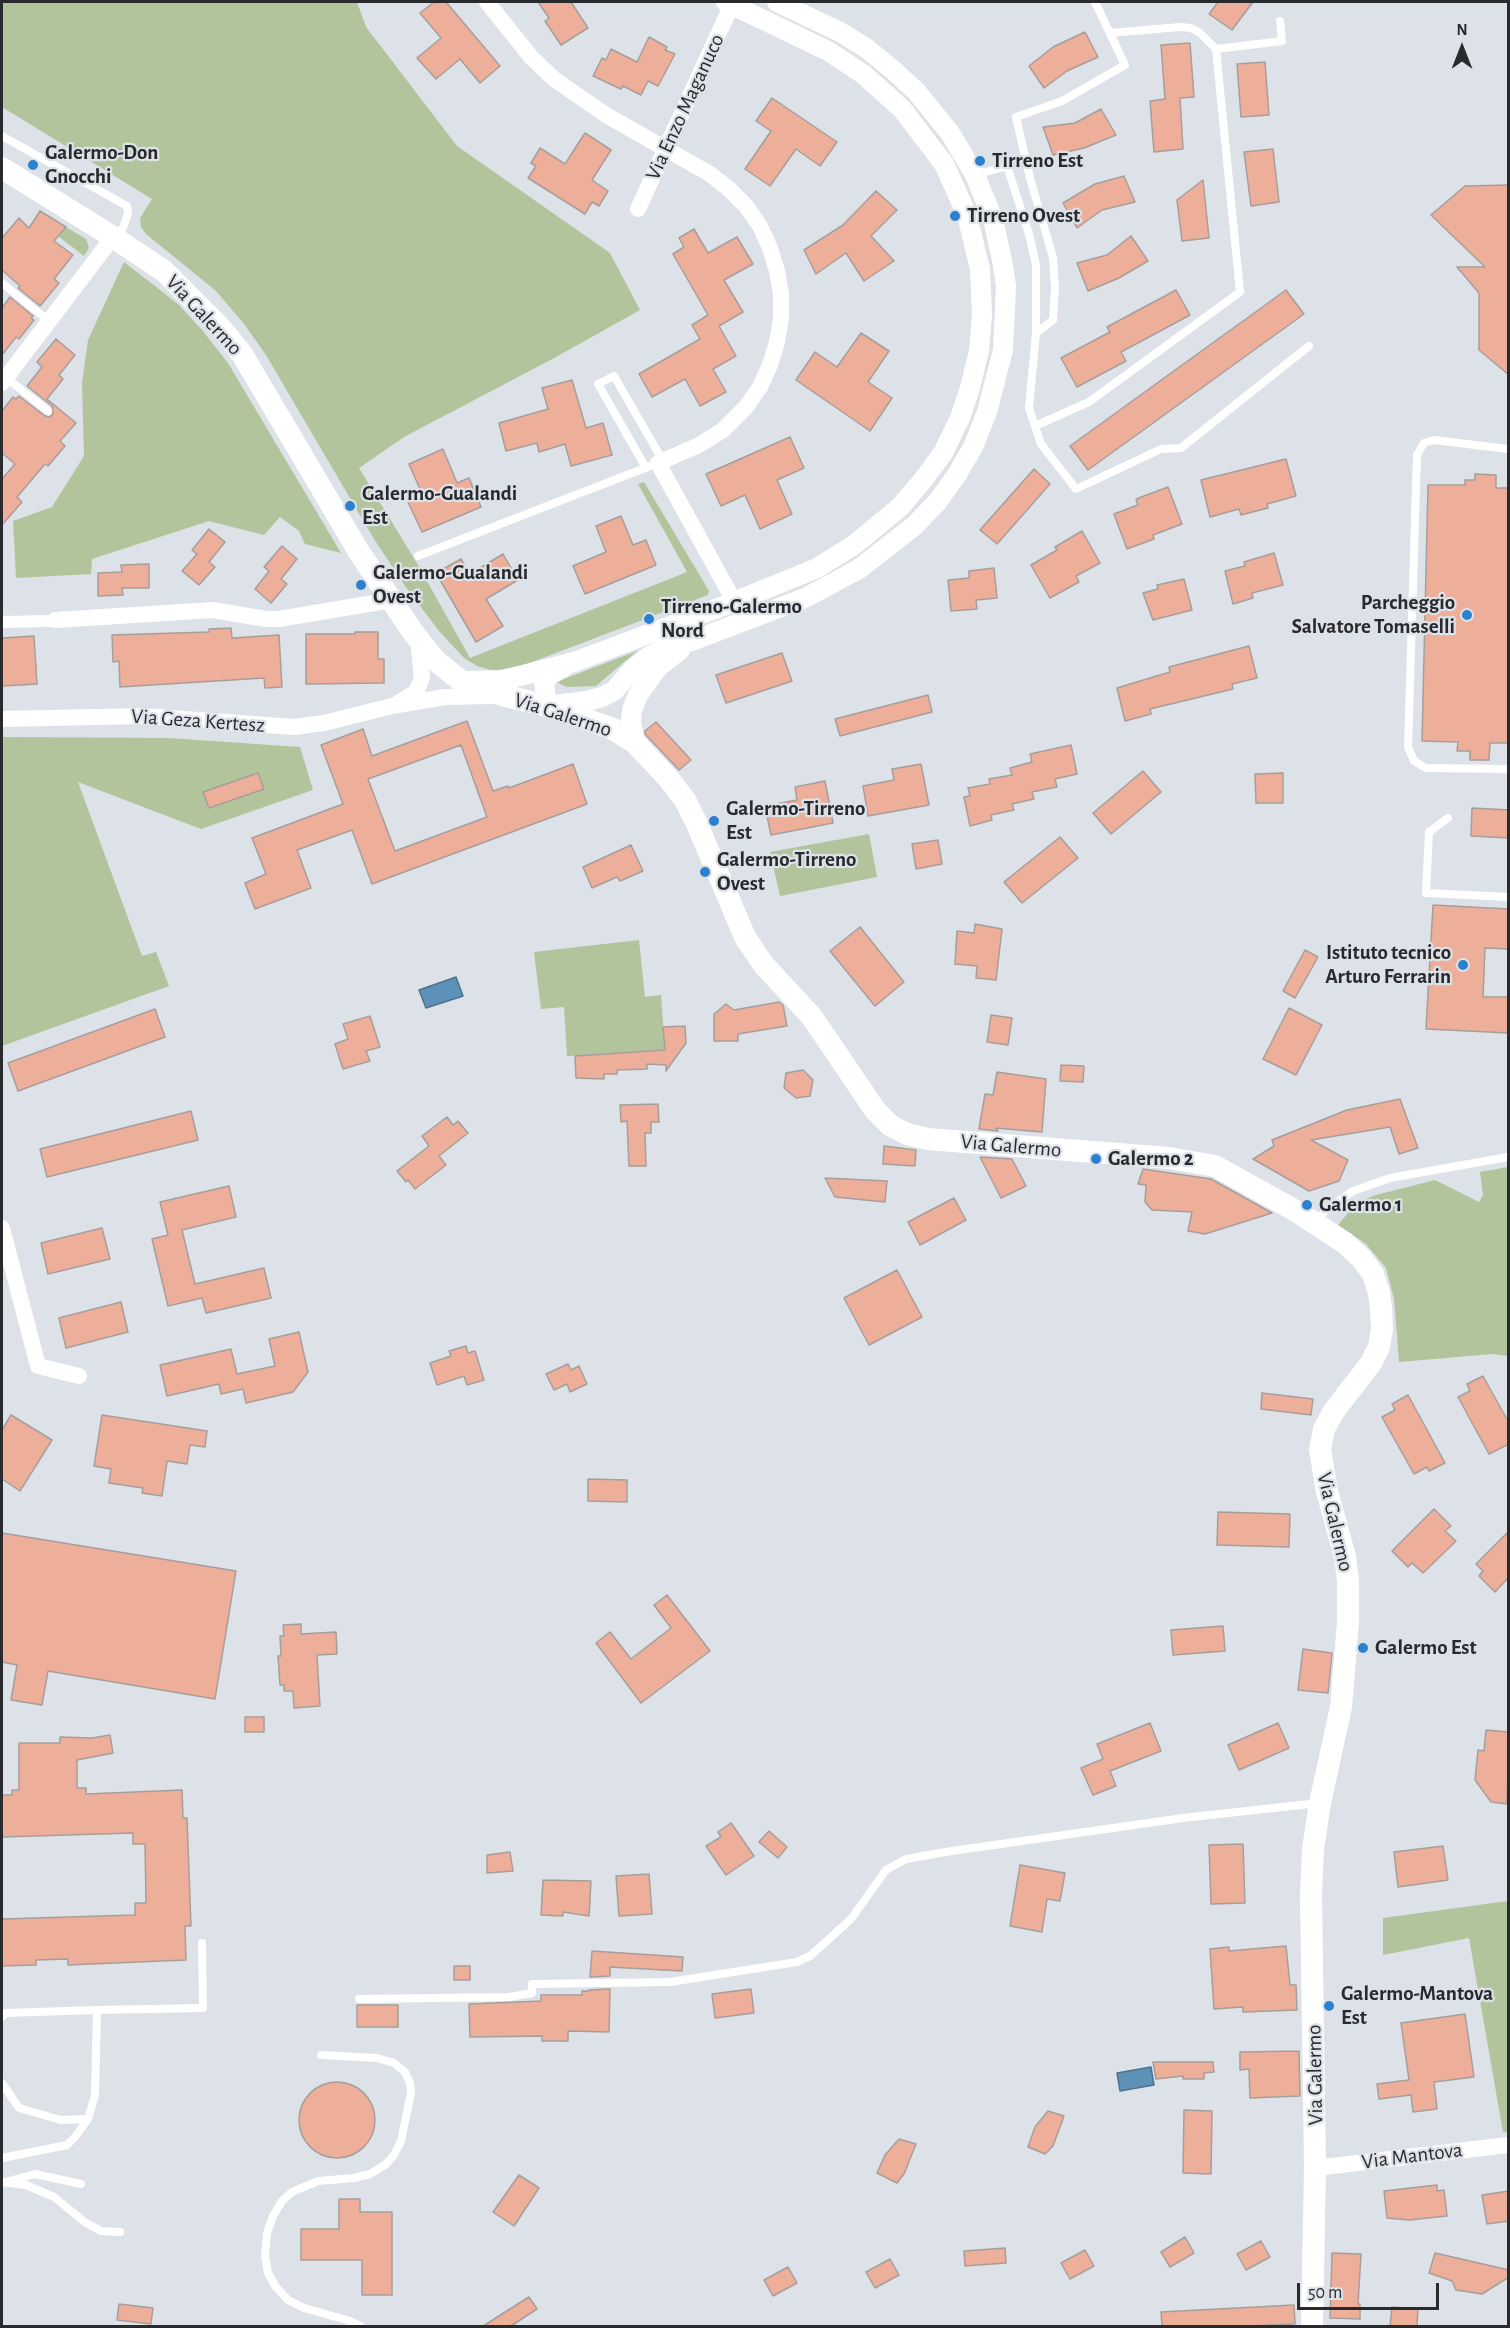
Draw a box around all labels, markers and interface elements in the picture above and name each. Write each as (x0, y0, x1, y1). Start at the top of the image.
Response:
north arrow (1432, 18, 1492, 78)
text: N (1456, 22, 1468, 38)
street label: Via Enzo Maganuco (640, 30, 730, 184)
place label: Galermo-Don Gnocchi (45, 140, 158, 190)
place label: Tirreno Est (992, 148, 1083, 174)
marker: Tirreno Est (973, 154, 987, 168)
marker: Galermo-Don Gnocchi (26, 158, 40, 172)
place label: Tirreno Ovest (967, 203, 1080, 229)
marker: Tirreno Ovest (948, 209, 962, 223)
street label: Via Galermo (160, 269, 248, 361)
place label: Galermo-Gualandi Est (362, 481, 517, 531)
marker: Galermo-Gualandi Est (343, 499, 357, 513)
place label: Galermo-Gualandi Ovest (373, 560, 528, 610)
marker: Galermo-Gualandi Ovest (354, 578, 368, 592)
place label: Parcheggio Salvatore Tomaselli (1292, 590, 1455, 640)
place label: Tirreno-Galermo Nord (661, 594, 802, 644)
marker: Parcheggio Salvatore Tomaselli (1460, 608, 1474, 622)
marker: Tirreno-Galermo Nord (642, 612, 656, 626)
street label: Via Galermo (511, 687, 615, 743)
street label: Via Geza Kertesz (130, 704, 266, 738)
place label: Galermo-Tirreno Est (726, 796, 865, 846)
marker: Galermo-Tirreno Est (707, 814, 721, 828)
place label: Galermo-Tirreno Ovest (717, 847, 856, 897)
marker: Galermo-Tirreno Ovest (698, 865, 712, 879)
place label: Istituto tecnico Arturo Ferrarin (1325, 940, 1451, 990)
marker: Istituto tecnico Arturo Ferrarin (1456, 958, 1470, 972)
street label: Via Galermo (960, 1129, 1062, 1163)
place label: Galermo 2 (1108, 1146, 1194, 1172)
marker: Galermo 2 (1089, 1152, 1103, 1166)
place label: Galermo 1 (1319, 1192, 1402, 1218)
marker: Galermo 1 (1300, 1198, 1314, 1212)
street label: Via Galermo (1311, 1470, 1359, 1574)
place label: Galermo Est (1375, 1635, 1477, 1661)
marker: Galermo Est (1356, 1641, 1370, 1655)
place label: Galermo-Mantova Est (1341, 1981, 1493, 2031)
marker: Galermo-Mantova Est (1322, 1999, 1336, 2013)
street label: Via Galermo (1302, 2024, 1328, 2126)
street label: Via Mantova (1360, 2137, 1464, 2175)
scale bar (1300, 2271, 1442, 2309)
text: 50 m (1308, 2284, 1342, 2302)

